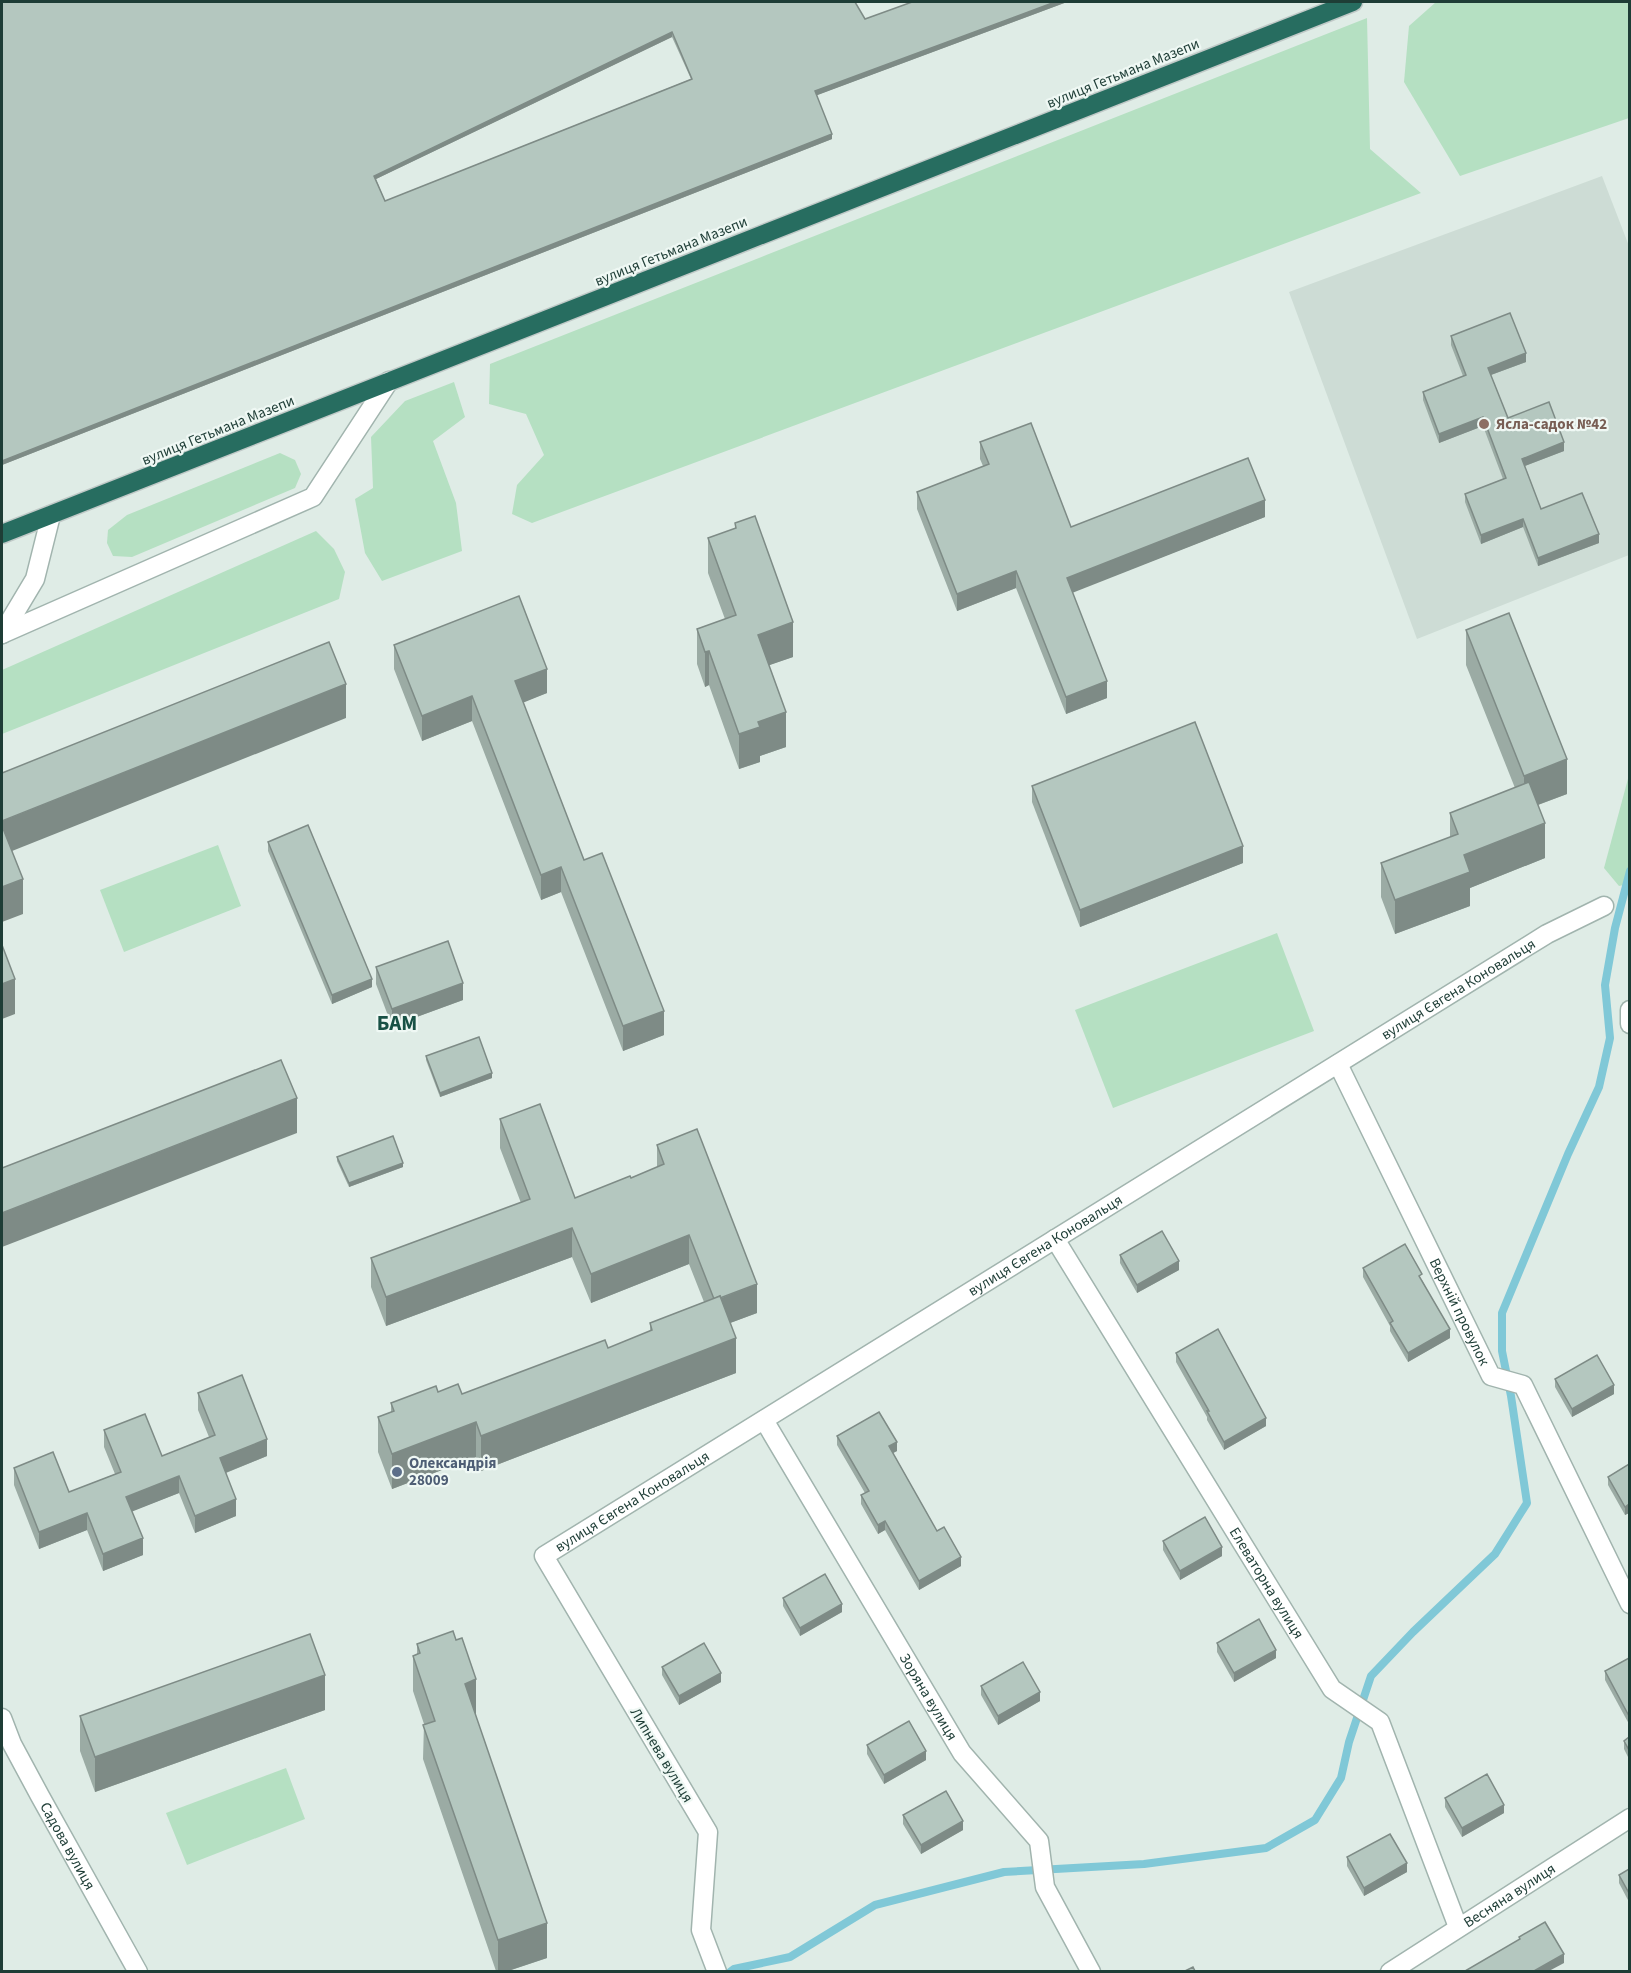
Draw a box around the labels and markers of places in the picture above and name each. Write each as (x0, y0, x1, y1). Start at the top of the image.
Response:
place label: Ясла-садок №42 (1496, 414, 1607, 435)
marker: Ясла-садок №42 (1477, 417, 1491, 431)
place label: Олександрія 28009 (409, 1453, 497, 1491)
marker: Олександрія 28009 (390, 1465, 404, 1479)

